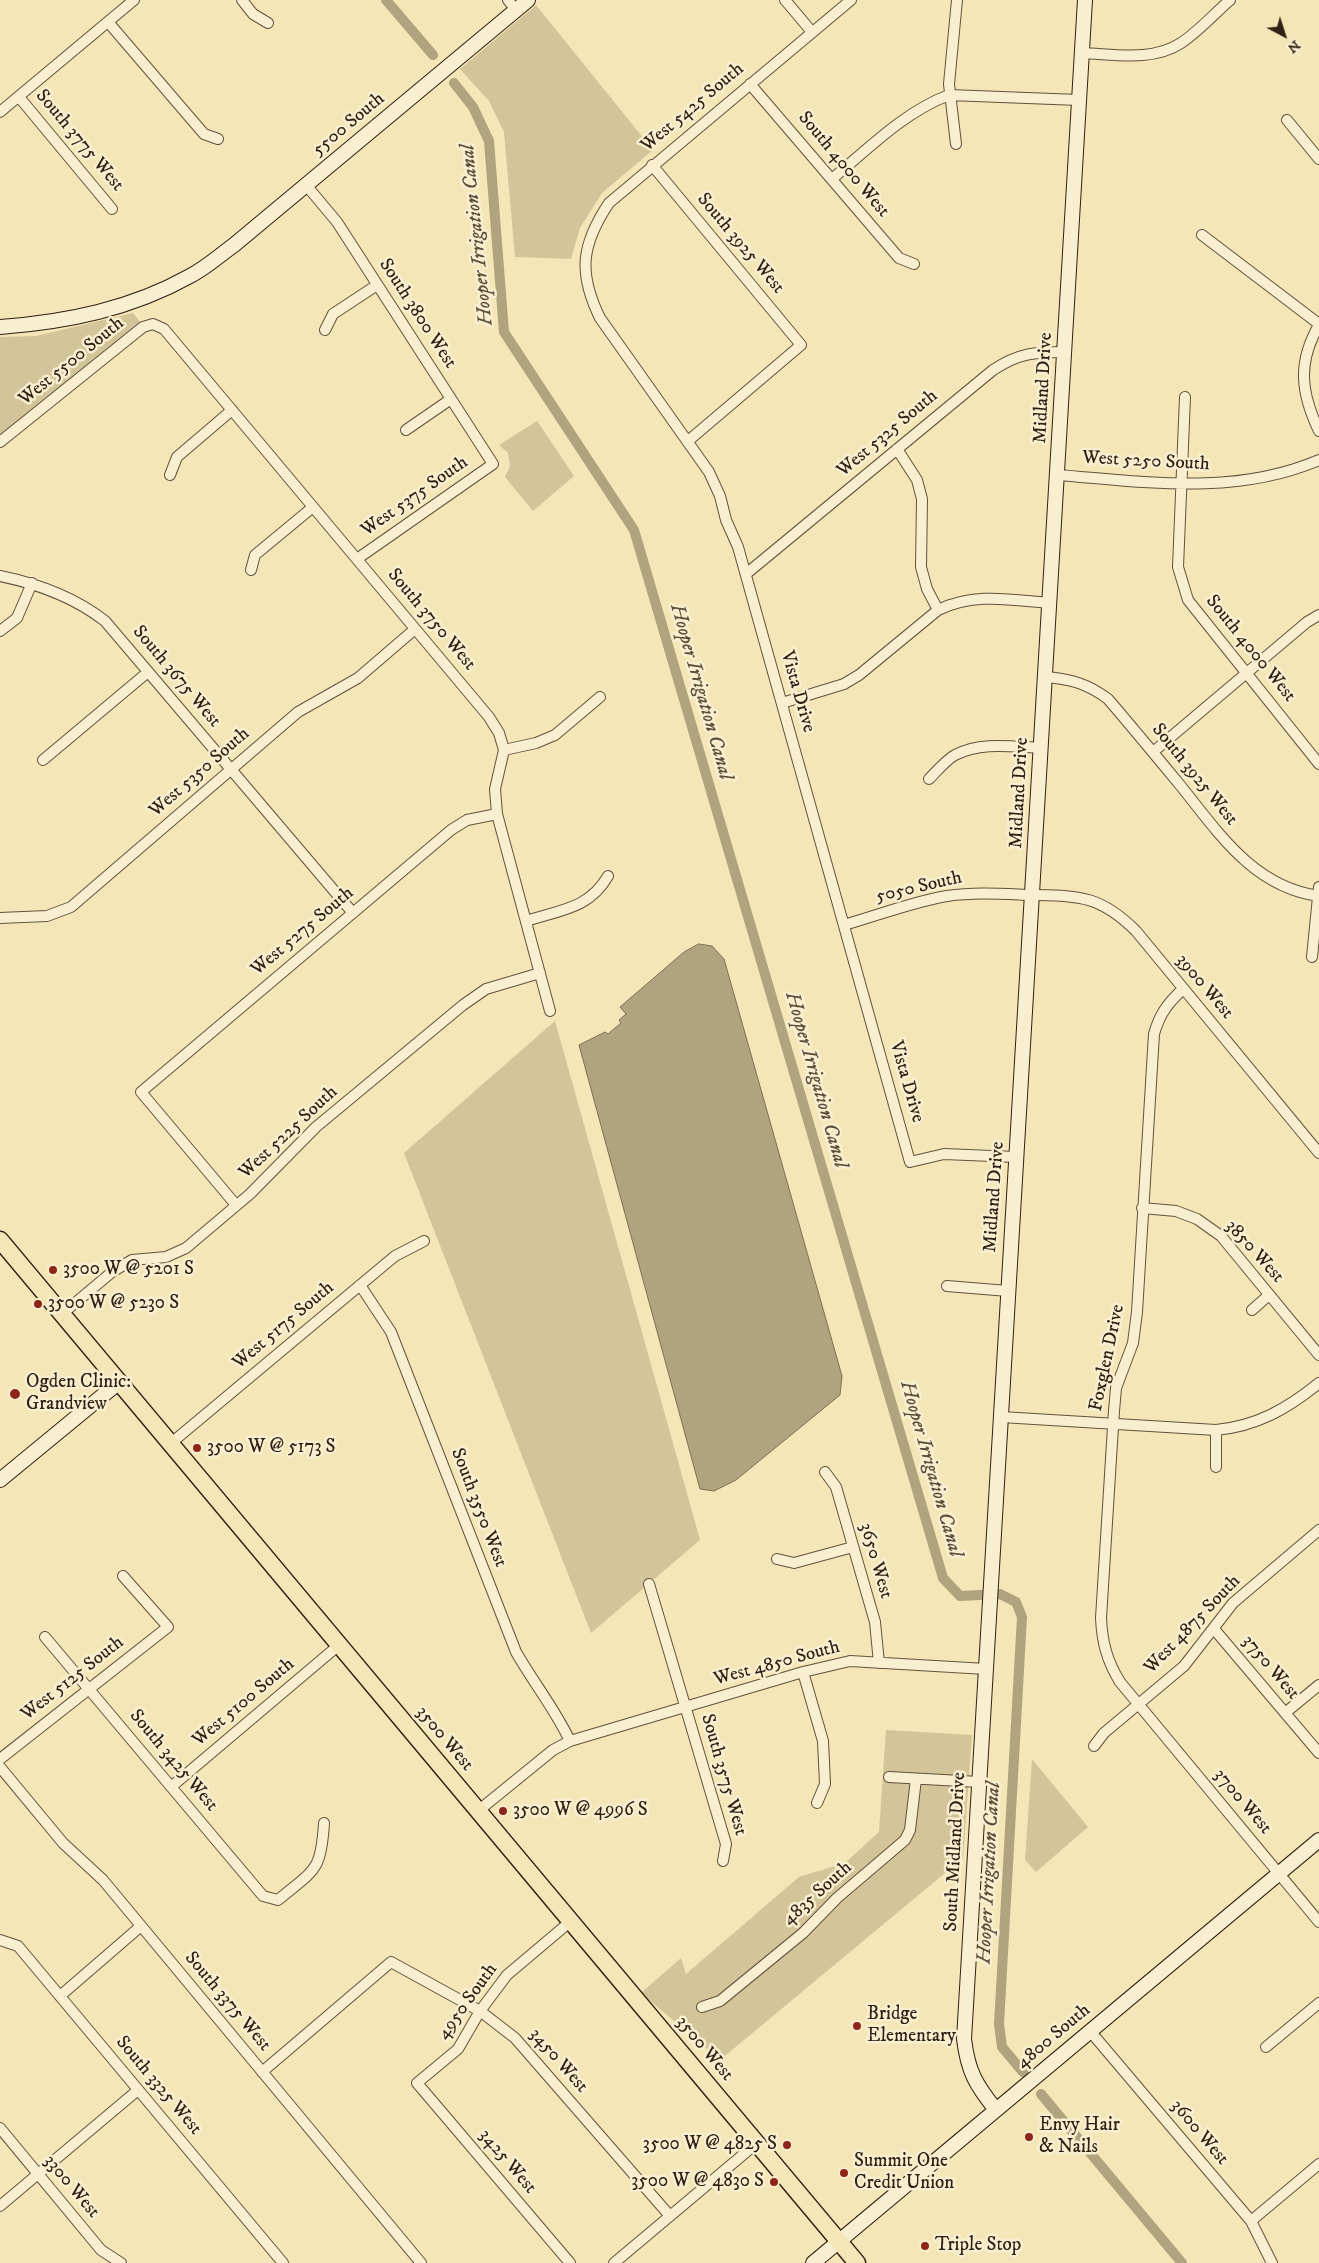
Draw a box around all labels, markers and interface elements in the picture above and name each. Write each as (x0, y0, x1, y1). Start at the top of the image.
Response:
north arrow (1259, 10, 1309, 60)
text: N (1283, 36, 1304, 57)
street label: West 5425 South (637, 58, 749, 158)
street label: South 3775 West (30, 85, 128, 197)
street label: 5500 South (308, 88, 390, 162)
street label: South 4000 West (792, 108, 894, 222)
water label: Hooper Irrigation Canal (457, 143, 499, 327)
street label: South 3925 West (691, 189, 789, 299)
street label: South 3800 West (373, 255, 461, 373)
street label: West 5500 South (15, 313, 129, 411)
street label: Midland Drive (1030, 332, 1058, 444)
street label: West 5325 South (833, 385, 943, 483)
street label: West 5250 South (1082, 447, 1210, 477)
street label: West 5375 South (357, 452, 473, 542)
street label: South 3750 West (382, 564, 480, 676)
street label: South 4000 West (1200, 591, 1300, 707)
water label: Hooper Irrigation Canal (663, 601, 737, 783)
street label: South 3675 West (127, 622, 225, 732)
street label: Vista Drive (775, 649, 819, 735)
street label: South 3925 West (1146, 719, 1242, 831)
street label: West 5350 South (145, 723, 255, 823)
street label: Midland Drive (1006, 737, 1034, 849)
street label: 5050 South (874, 867, 964, 909)
street label: West 5275 South (247, 882, 359, 982)
street label: 3900 West (1170, 950, 1238, 1024)
water label: Hooper Irrigation Canal (778, 989, 852, 1171)
street label: Vista Drive (884, 1039, 928, 1125)
street label: West 5225 South (235, 1081, 343, 1185)
street label: Midland Drive (980, 1141, 1010, 1253)
street label: 3850 West (1220, 1216, 1288, 1288)
place label: 3500 W @ 5201 S (63, 1259, 194, 1281)
marker: 3500 W @ 5201 S (47, 1264, 59, 1276)
street label: West 5175 South (229, 1277, 339, 1375)
place label: 3500 W @ 5230 S (48, 1293, 179, 1315)
marker: 3500 W @ 5230 S (32, 1298, 44, 1310)
street label: Foxglen Drive (1086, 1302, 1130, 1414)
place label: Ogden Clinic: Grandview (26, 1372, 131, 1416)
water label: Hooper Irrigation Canal (893, 1378, 967, 1560)
marker: Ogden Clinic: Grandview (8, 1387, 22, 1401)
place label: 3500 W @ 5173 S (207, 1437, 336, 1459)
marker: 3500 W @ 5173 S (191, 1442, 203, 1454)
street label: South 3550 West (445, 1445, 511, 1571)
street label: 3650 West (853, 1521, 897, 1601)
street label: West 4875 South (1140, 1571, 1246, 1679)
street label: 3750 West (1236, 1631, 1304, 1705)
street label: West 5125 South (17, 1632, 129, 1726)
street label: West 4850 South (712, 1636, 842, 1692)
street label: West 5100 South (188, 1654, 300, 1752)
street label: 3500 West (410, 1702, 478, 1776)
street label: South 3425 West (124, 1705, 222, 1817)
street label: South 3575 West (695, 1712, 751, 1838)
street label: 3700 West (1208, 1765, 1276, 1839)
street label: South Midland Drive (940, 1772, 972, 1932)
water label: Hooper Irrigation Canal (973, 1781, 1007, 1965)
place label: 3500 W @ 4996 S (513, 1800, 648, 1822)
marker: 3500 W @ 4996 S (497, 1805, 509, 1817)
street label: 4835 South (779, 1857, 857, 1931)
street label: South 3375 West (179, 1948, 275, 2056)
street label: 4950 South (433, 1959, 503, 2045)
street label: 4800 South (1012, 2000, 1096, 2074)
place label: Bridge Elementary (867, 2004, 956, 2048)
street label: 3500 West (670, 2012, 738, 2086)
marker: Bridge Elementary (851, 2020, 863, 2032)
street label: 3450 West (524, 2024, 592, 2098)
street label: South 3325 West (110, 2032, 206, 2140)
street label: 3600 West (1165, 2096, 1233, 2170)
place label: Envy Hair & Nails (1039, 2115, 1120, 2159)
street label: 3425 West (473, 2125, 541, 2199)
marker: Envy Hair & Nails (1023, 2131, 1035, 2143)
place label: 3500 W @ 4825 S (643, 2134, 777, 2156)
marker: 3500 W @ 4825 S (781, 2139, 793, 2151)
street label: 3300 West (38, 2151, 104, 2223)
place label: Summit One Credit Union (854, 2151, 954, 2195)
marker: Summit One Credit Union (838, 2167, 850, 2179)
place label: 3500 W @ 4830 S (631, 2171, 764, 2193)
marker: 3500 W @ 4830 S (768, 2176, 780, 2188)
place label: Triple Stop (935, 2235, 1021, 2257)
marker: Triple Stop (919, 2240, 931, 2252)

